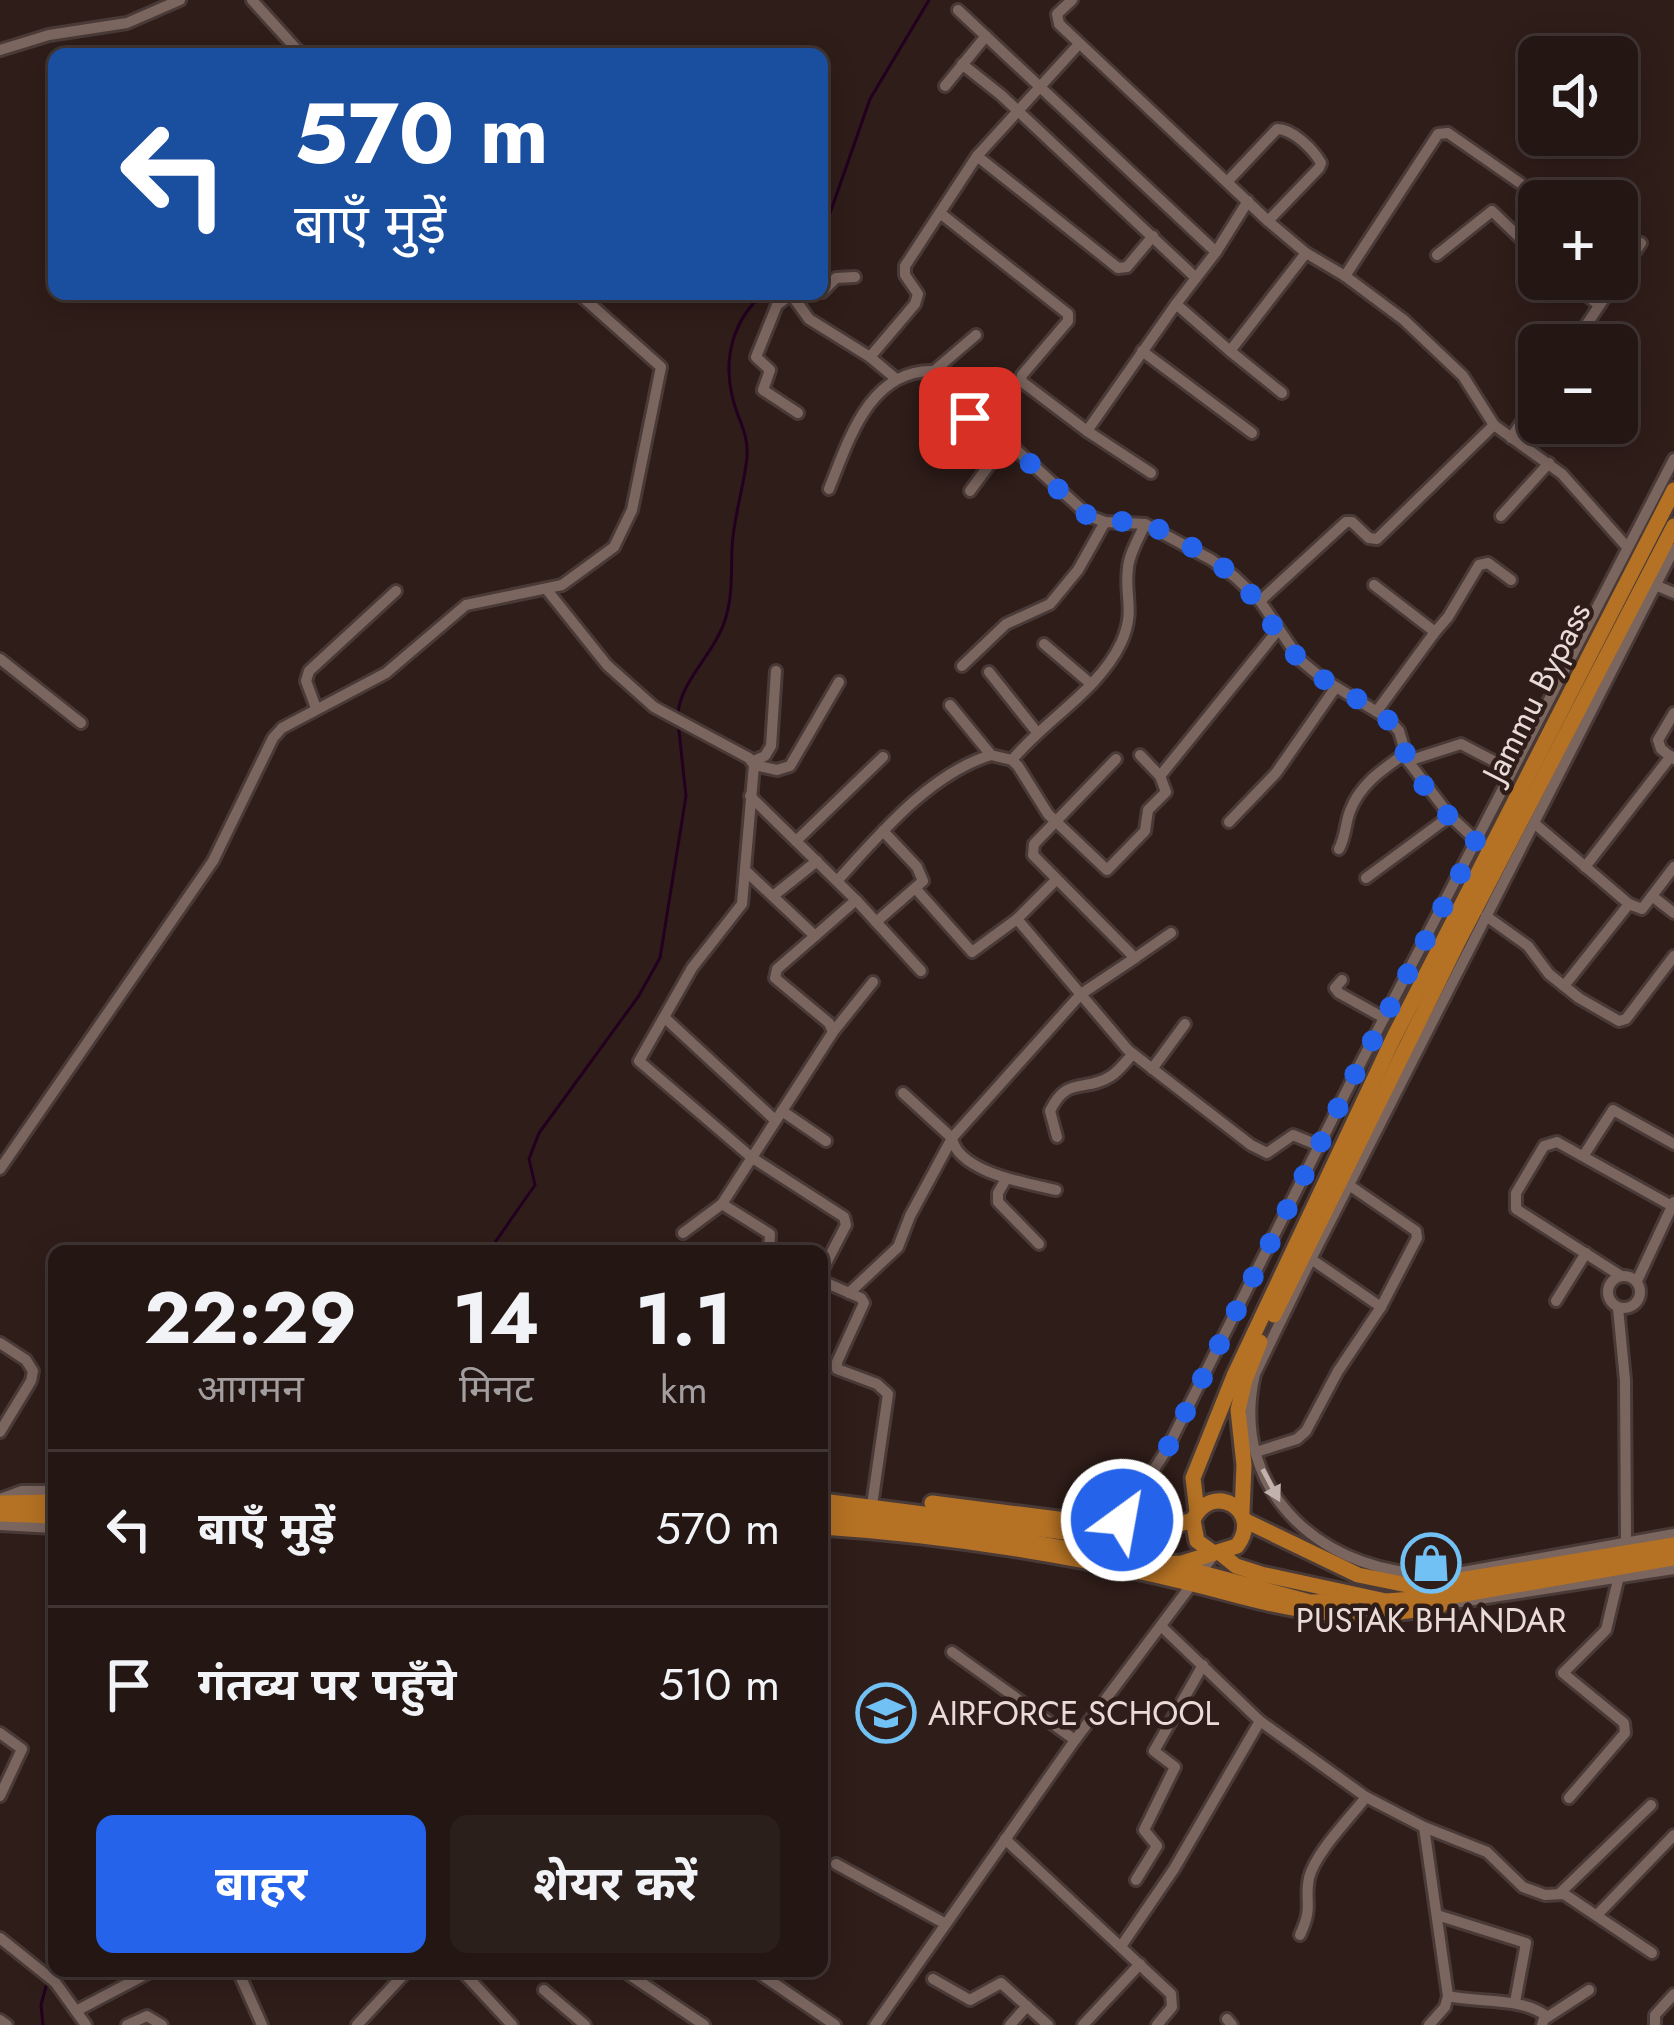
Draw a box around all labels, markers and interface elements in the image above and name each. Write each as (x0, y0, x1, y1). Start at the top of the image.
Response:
map controls (1518, 36, 1638, 444)
button: sound (1518, 36, 1638, 156)
text: 570 m (294, 73, 549, 195)
icon: left (96, 96, 252, 252)
button: + (1518, 180, 1638, 300)
text: बाएँ मुड़ें (294, 185, 446, 263)
button: − (1518, 324, 1638, 444)
pin (919, 367, 1021, 469)
icon: arrive (937, 385, 1003, 451)
street label: Jammu Bypass (1469, 594, 1602, 794)
text: 22:29 (144, 1266, 357, 1370)
text: 14 (453, 1266, 540, 1370)
text: 1.1 (636, 1267, 732, 1371)
text: आगमन (197, 1360, 304, 1417)
text: मिनट (459, 1360, 534, 1417)
text: km (660, 1361, 708, 1418)
position arrow (1059, 1457, 1185, 1583)
one-way arrow (1260, 1467, 1280, 1502)
icon: left (96, 1496, 162, 1562)
text: बाएँ मुड़ें (198, 1496, 335, 1561)
text: 570 m (655, 1496, 780, 1561)
shop icon: PUSTAK BHANDAR (1400, 1532, 1462, 1594)
place label: PUSTAK BHANDAR (1296, 1597, 1567, 1644)
icon: arrive (96, 1652, 162, 1718)
text: गंतव्य पर पहुँचे (198, 1652, 456, 1717)
text: 510 m (659, 1652, 780, 1717)
school or university icon: AIRFORCE SCHOOL (855, 1682, 917, 1744)
place label: AIRFORCE SCHOOL (928, 1690, 1219, 1737)
button: बाहर (96, 1815, 426, 1953)
button: शेयर करें (450, 1815, 780, 1953)

